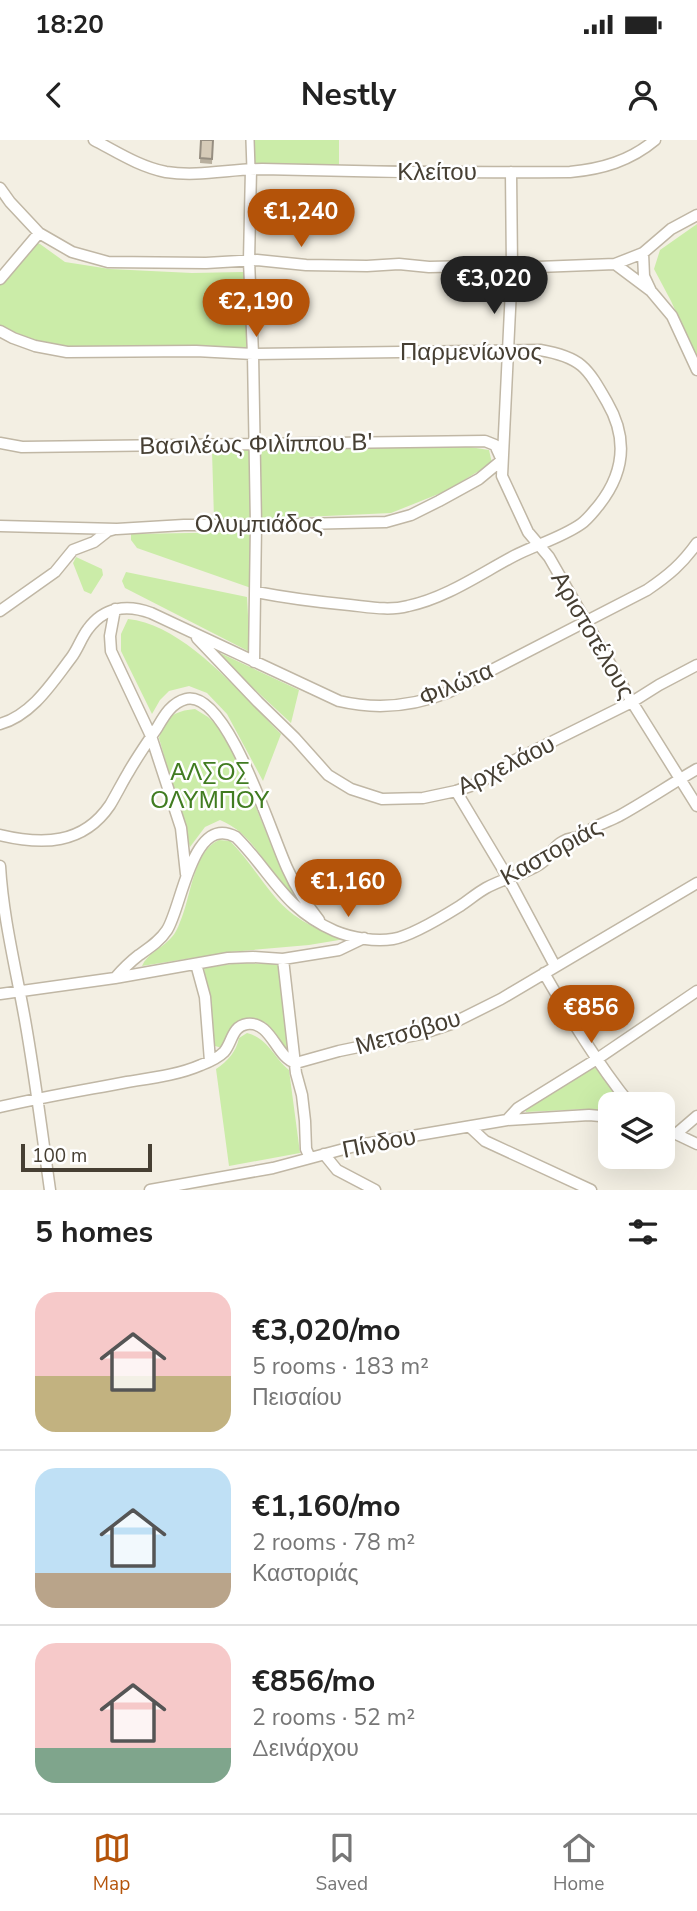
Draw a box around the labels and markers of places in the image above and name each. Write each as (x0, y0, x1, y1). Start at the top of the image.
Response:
pin: €1,240 (244, 190, 358, 249)
pin: €3,020 (437, 256, 551, 316)
pin: €2,190 (199, 280, 313, 339)
pin: €1,160 (291, 860, 405, 919)
pin: €856 (550, 986, 632, 1045)

